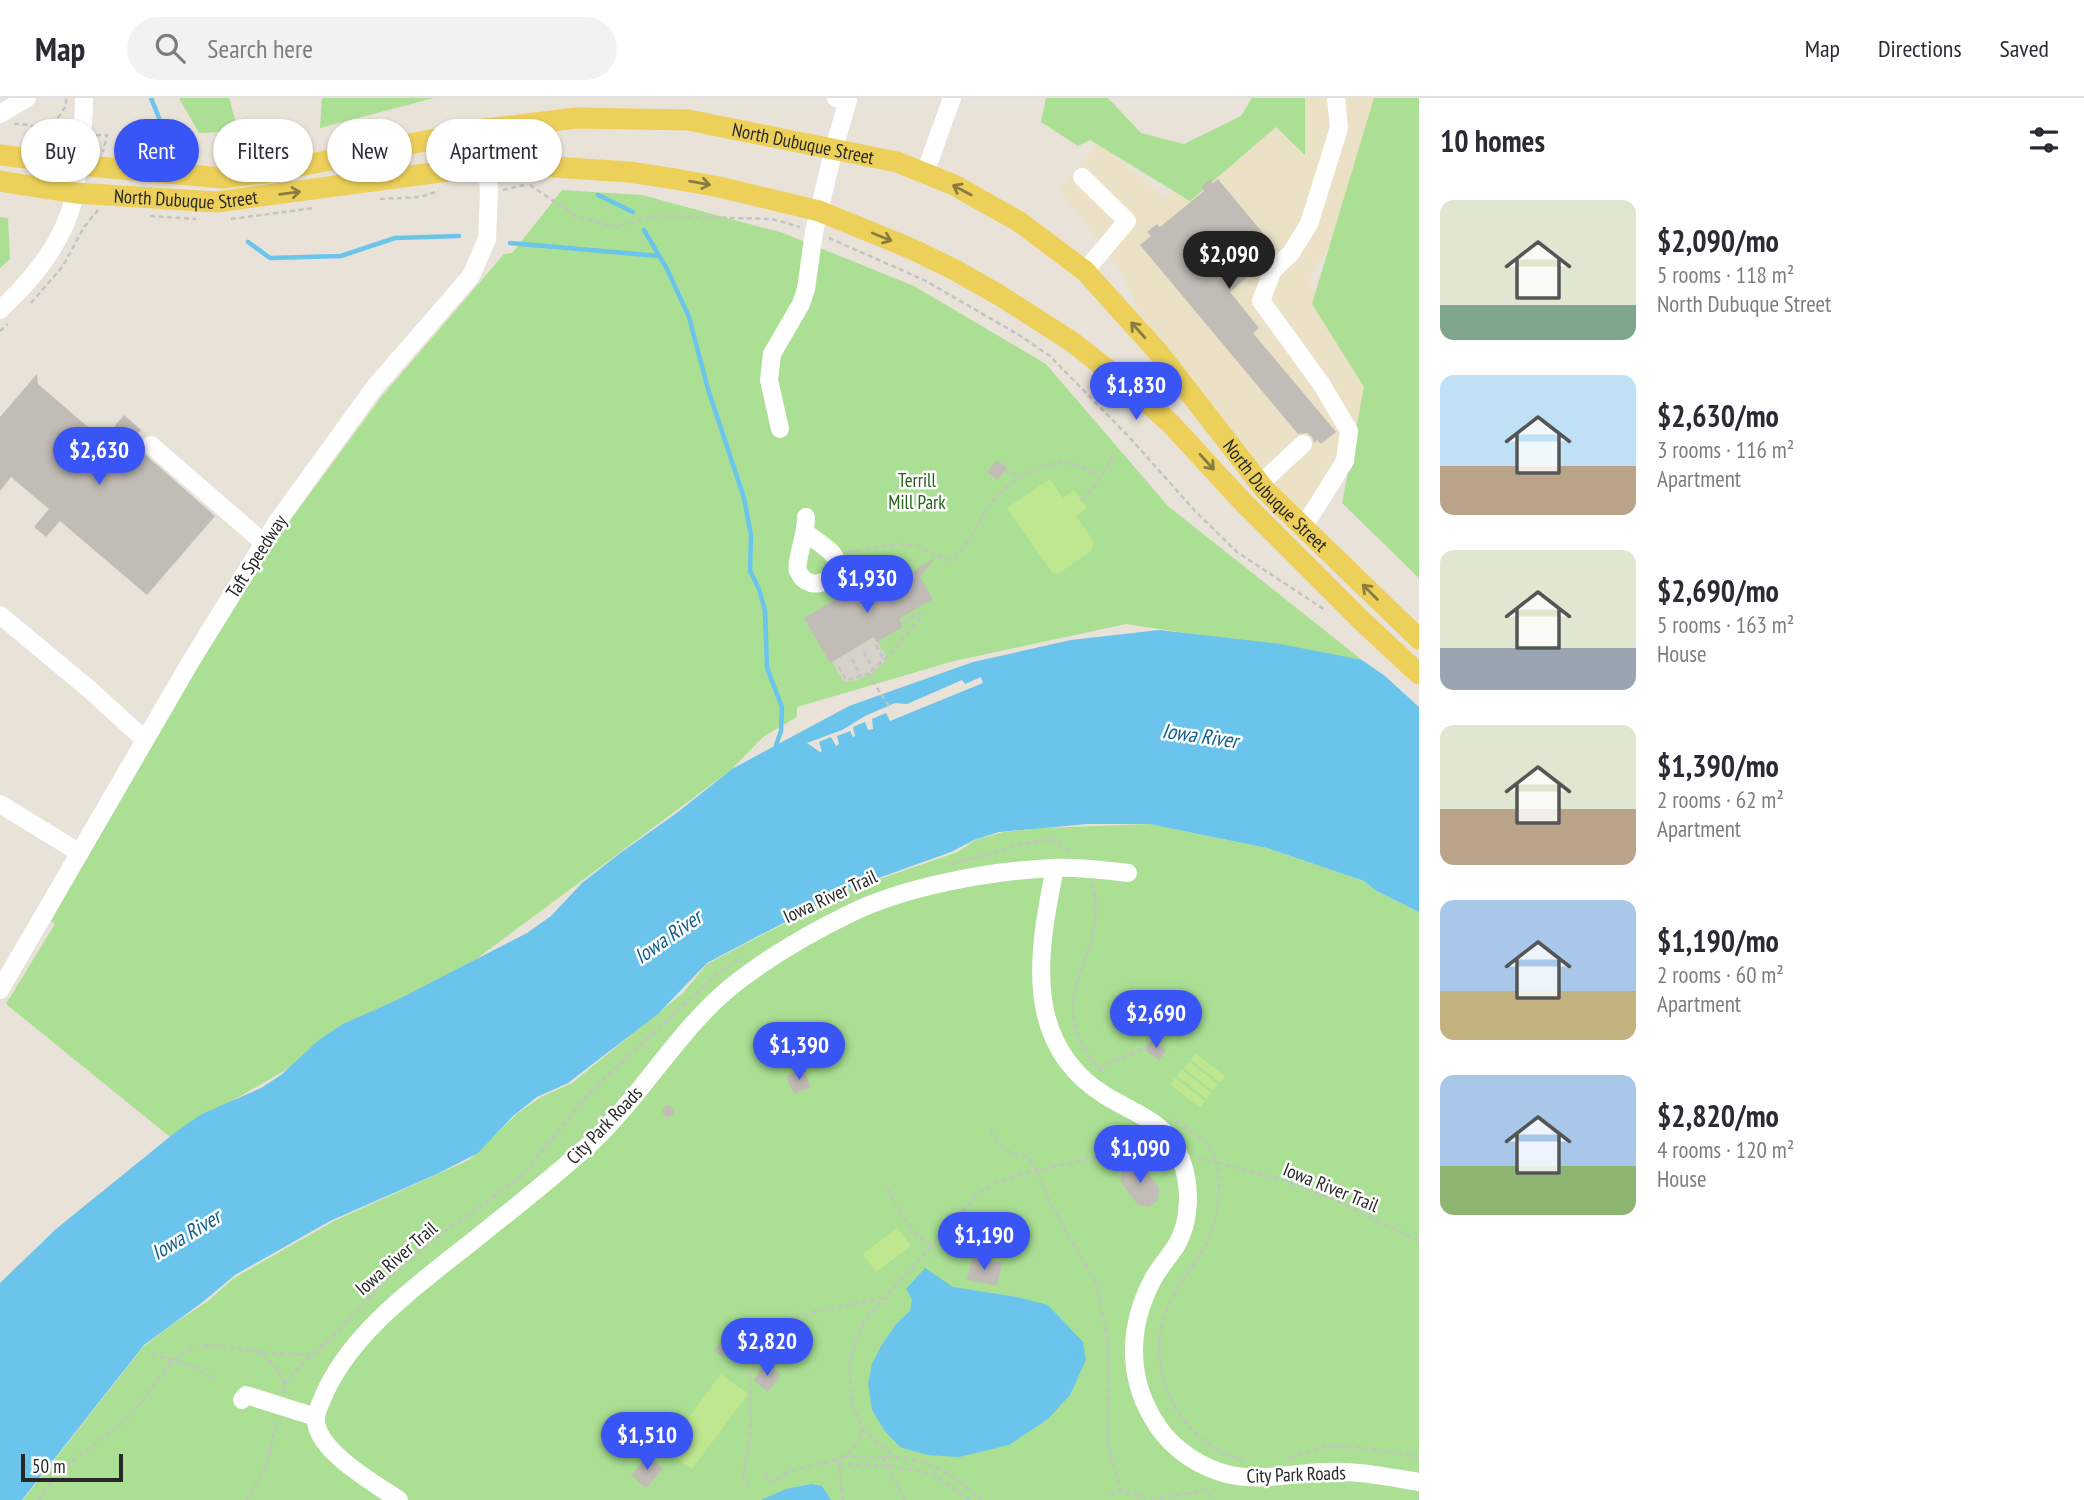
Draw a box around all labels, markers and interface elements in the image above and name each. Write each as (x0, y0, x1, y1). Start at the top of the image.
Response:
search box (127, 17, 617, 80)
text: Map (35, 27, 85, 70)
icon: search (151, 29, 189, 67)
text: Search here (207, 32, 313, 65)
text: Map (1805, 33, 1840, 64)
text: Directions (1878, 33, 1962, 64)
text: Saved (2000, 33, 2049, 64)
street label: North Dubuque Street (730, 117, 877, 169)
chip: Buy (21, 119, 100, 182)
chip: Rent (114, 119, 199, 182)
chip: Filters (213, 119, 313, 182)
chip: New (327, 119, 412, 182)
chip: Apartment (426, 119, 562, 182)
text: 10 homes (1440, 121, 1545, 160)
icon: filters (2025, 121, 2063, 159)
one-way arrow (688, 177, 710, 190)
one-way arrow (952, 182, 973, 196)
street label: North Dubuque Street (113, 184, 260, 214)
one-way arrow (278, 186, 300, 199)
text: $2,090/mo (1657, 221, 1779, 260)
icon: home (1496, 228, 1580, 312)
one-way arrow (871, 232, 893, 245)
pin: $2,090 (1172, 232, 1286, 291)
text: $2,090 (1199, 239, 1259, 268)
text: 5 rooms · 118 m² (1657, 260, 1794, 289)
text: North Dubuque Street (1657, 289, 1831, 318)
one-way arrow (1130, 322, 1147, 339)
pin: $1,830 (1079, 362, 1193, 422)
text: $1,830 (1106, 370, 1166, 399)
text: $2,630/mo (1657, 396, 1779, 435)
icon: home (1496, 403, 1580, 487)
pin: $2,630 (42, 428, 156, 487)
street label: North Dubuque Street (1218, 434, 1334, 557)
text: $2,630 (69, 435, 129, 464)
text: 3 rooms · 116 m² (1657, 435, 1794, 464)
one-way arrow (1199, 453, 1215, 471)
text: Apartment (1657, 464, 1741, 493)
park label: Terrill Mill Park (888, 468, 946, 514)
street label: Taft Speedway (220, 509, 292, 602)
pin: $1,930 (810, 556, 924, 615)
text: $1,930 (837, 563, 897, 592)
text: $2,690/mo (1657, 571, 1779, 610)
icon: home (1496, 578, 1580, 662)
one-way arrow (1361, 583, 1378, 600)
text: 5 rooms · 163 m² (1657, 610, 1794, 639)
text: House (1657, 639, 1707, 668)
water label: Iowa River (1160, 717, 1243, 755)
text: $1,390/mo (1657, 746, 1779, 785)
icon: home (1496, 753, 1580, 837)
text: 2 rooms · 62 m² (1657, 785, 1784, 814)
text: Apartment (1657, 814, 1741, 843)
street label: Iowa River Trail (779, 864, 881, 928)
water label: Iowa River (629, 902, 709, 970)
text: $1,190/mo (1657, 921, 1779, 960)
icon: home (1496, 928, 1580, 1012)
text: 2 rooms · 60 m² (1657, 960, 1784, 989)
text: Apartment (1657, 989, 1741, 1018)
pin: $2,690 (1099, 990, 1213, 1050)
text: $2,690 (1126, 998, 1186, 1027)
pin: $1,390 (742, 1023, 856, 1082)
text: $1,390 (769, 1030, 829, 1059)
street label: City Park Roads (561, 1081, 647, 1169)
text: $2,820/mo (1657, 1096, 1779, 1135)
icon: home (1496, 1103, 1580, 1187)
pin: $1,090 (1083, 1126, 1197, 1185)
text: $1,090 (1110, 1133, 1170, 1162)
text: 4 rooms · 120 m² (1657, 1135, 1794, 1164)
street label: Iowa River Trail (1280, 1157, 1383, 1217)
text: House (1657, 1164, 1707, 1193)
water label: Iowa River (146, 1202, 228, 1266)
pin: $1,190 (927, 1212, 1041, 1272)
street label: Iowa River Trail (350, 1216, 442, 1300)
text: $1,190 (954, 1220, 1014, 1249)
pin: $2,820 (710, 1318, 824, 1378)
text: $2,820 (737, 1326, 797, 1355)
pin: $1,510 (590, 1412, 704, 1472)
text: $1,510 (617, 1420, 677, 1449)
scale bar (21, 1451, 122, 1483)
text: 50 m (32, 1454, 66, 1478)
street label: City Park Roads (1246, 1460, 1346, 1488)

